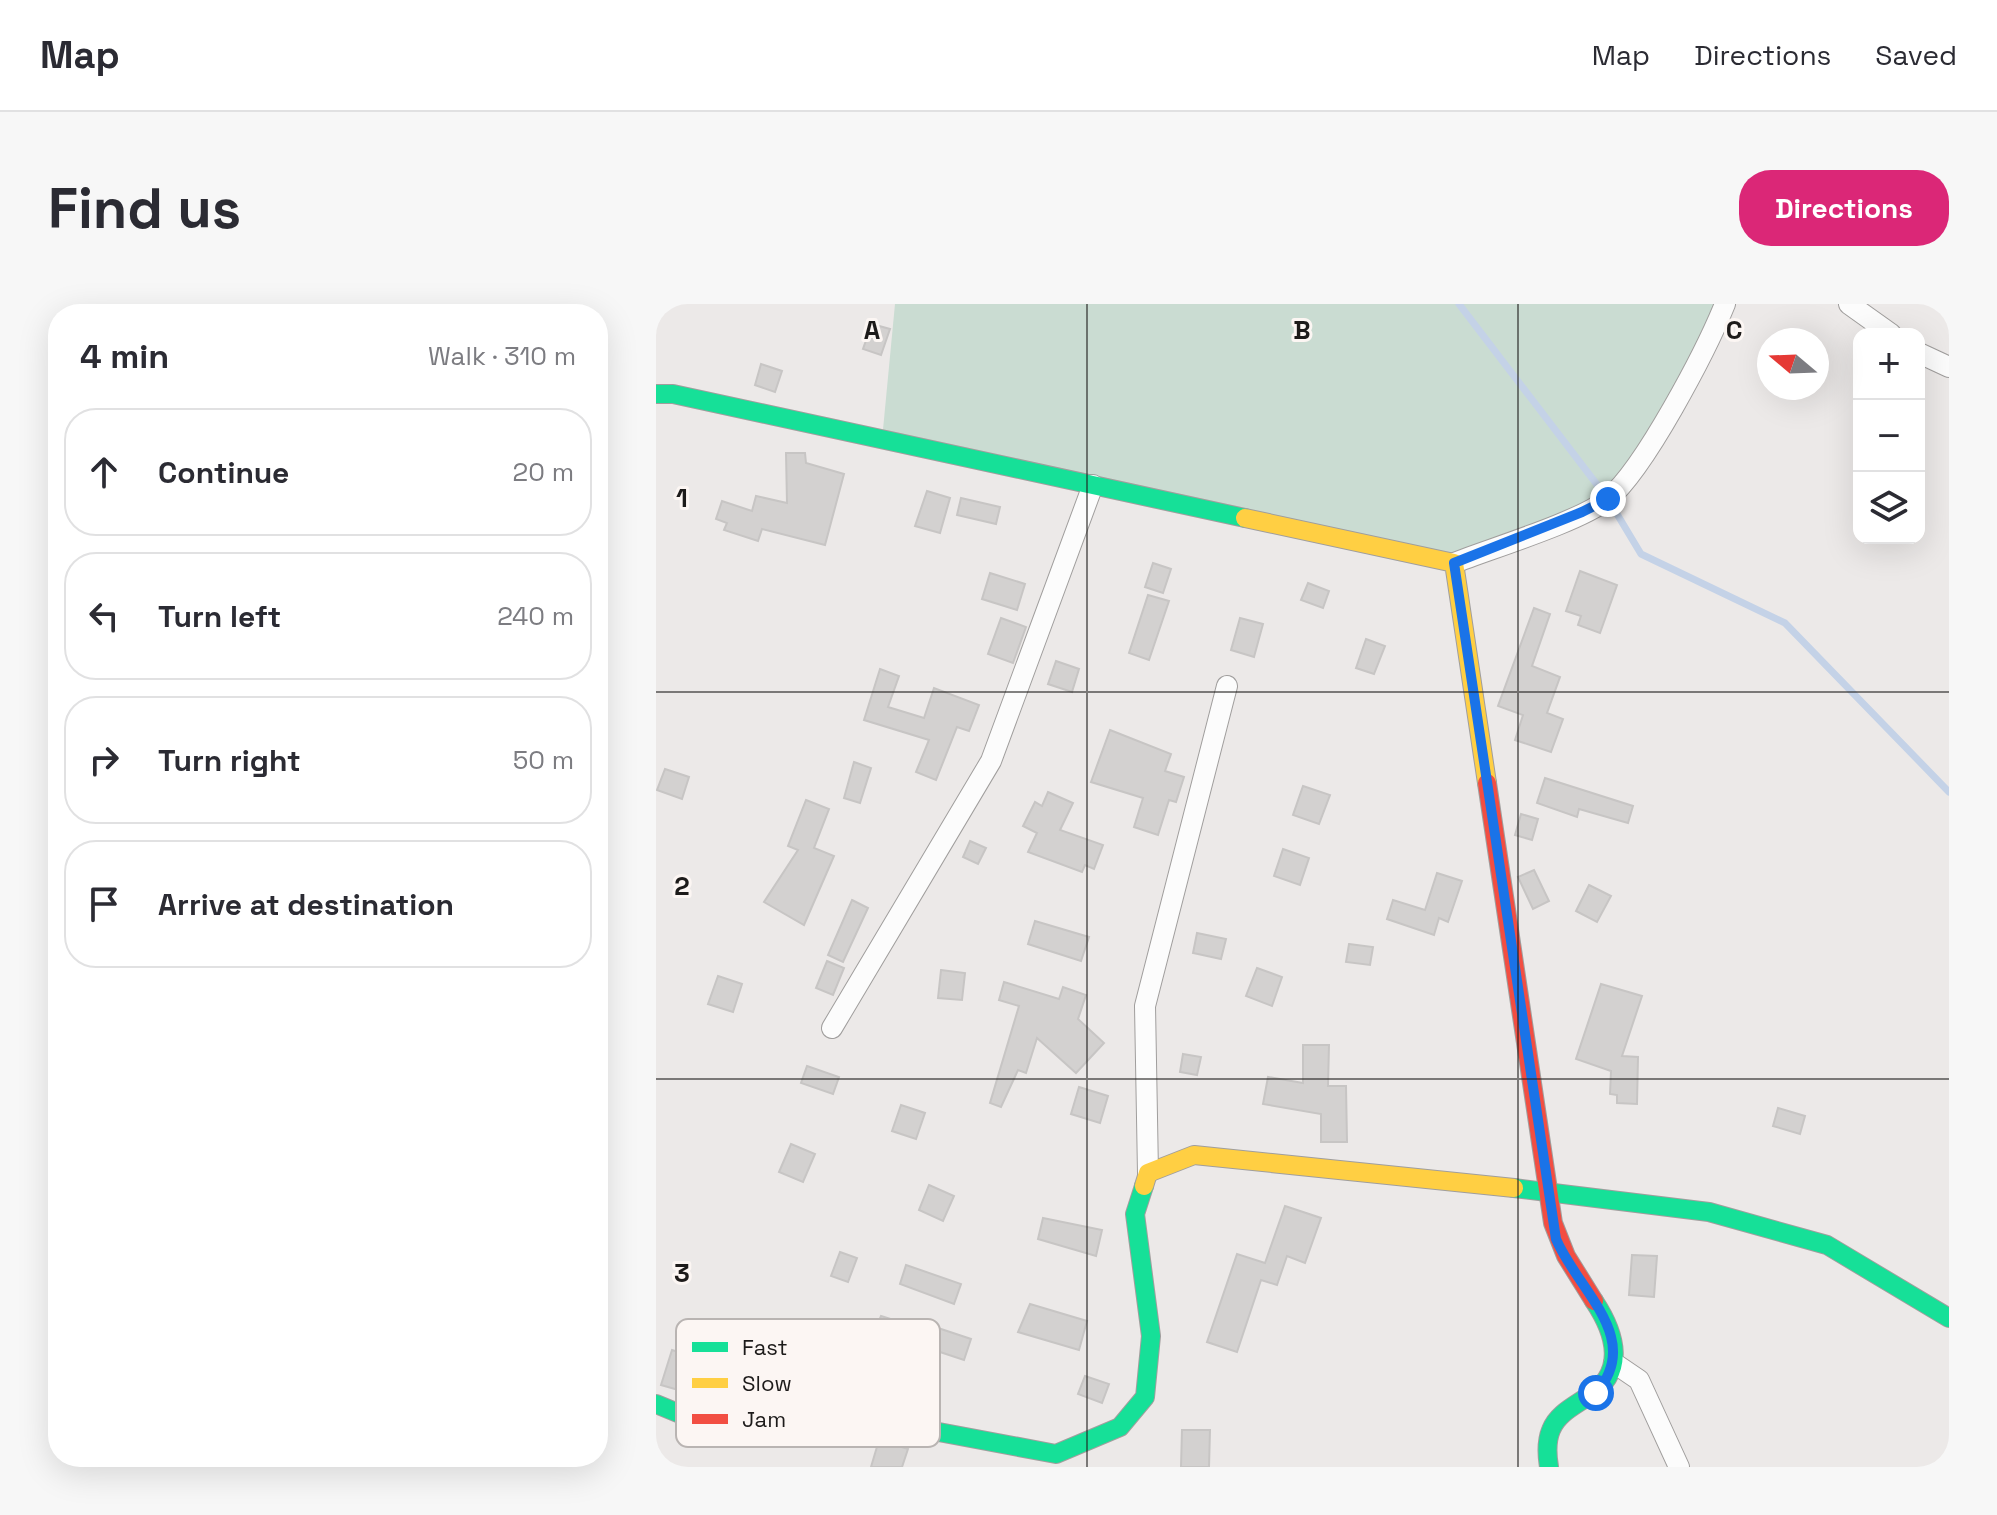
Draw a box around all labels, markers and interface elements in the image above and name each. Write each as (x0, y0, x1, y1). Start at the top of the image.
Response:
text: Map (40, 31, 120, 79)
text: Map (1592, 37, 1650, 73)
text: Directions (1694, 37, 1831, 73)
text: Saved (1875, 37, 1957, 73)
button: Directions (1739, 170, 1949, 246)
text: Find us (48, 173, 241, 244)
text: A (864, 313, 881, 347)
text: B (1293, 313, 1311, 347)
text: C (1726, 313, 1742, 347)
north arrow (1757, 328, 1829, 400)
map controls (1853, 328, 1925, 544)
button: + (1853, 328, 1925, 400)
text: 4 min (80, 335, 169, 378)
text: Walk · 310 m (428, 339, 576, 373)
button: − (1853, 400, 1925, 472)
icon: ahead (82, 450, 126, 494)
text: Continue (158, 453, 289, 492)
text: 20 m (513, 455, 574, 489)
button: layers (1853, 472, 1925, 544)
text: 1 (676, 481, 688, 515)
route end (1590, 481, 1626, 517)
icon: left (82, 594, 126, 638)
text: Turn left (158, 597, 281, 636)
text: 240 m (497, 599, 574, 633)
icon: right (82, 738, 126, 782)
text: Turn right (158, 741, 301, 780)
text: 50 m (513, 743, 574, 777)
text: 2 (674, 869, 690, 903)
icon: arrive (82, 882, 126, 926)
text: Arrive at destination (158, 885, 454, 924)
text: 3 (674, 1256, 690, 1290)
legend (676, 1319, 940, 1447)
text: Fast (742, 1333, 788, 1361)
text: Slow (742, 1369, 792, 1397)
route start (1578, 1375, 1614, 1411)
text: Jam (742, 1405, 786, 1433)

